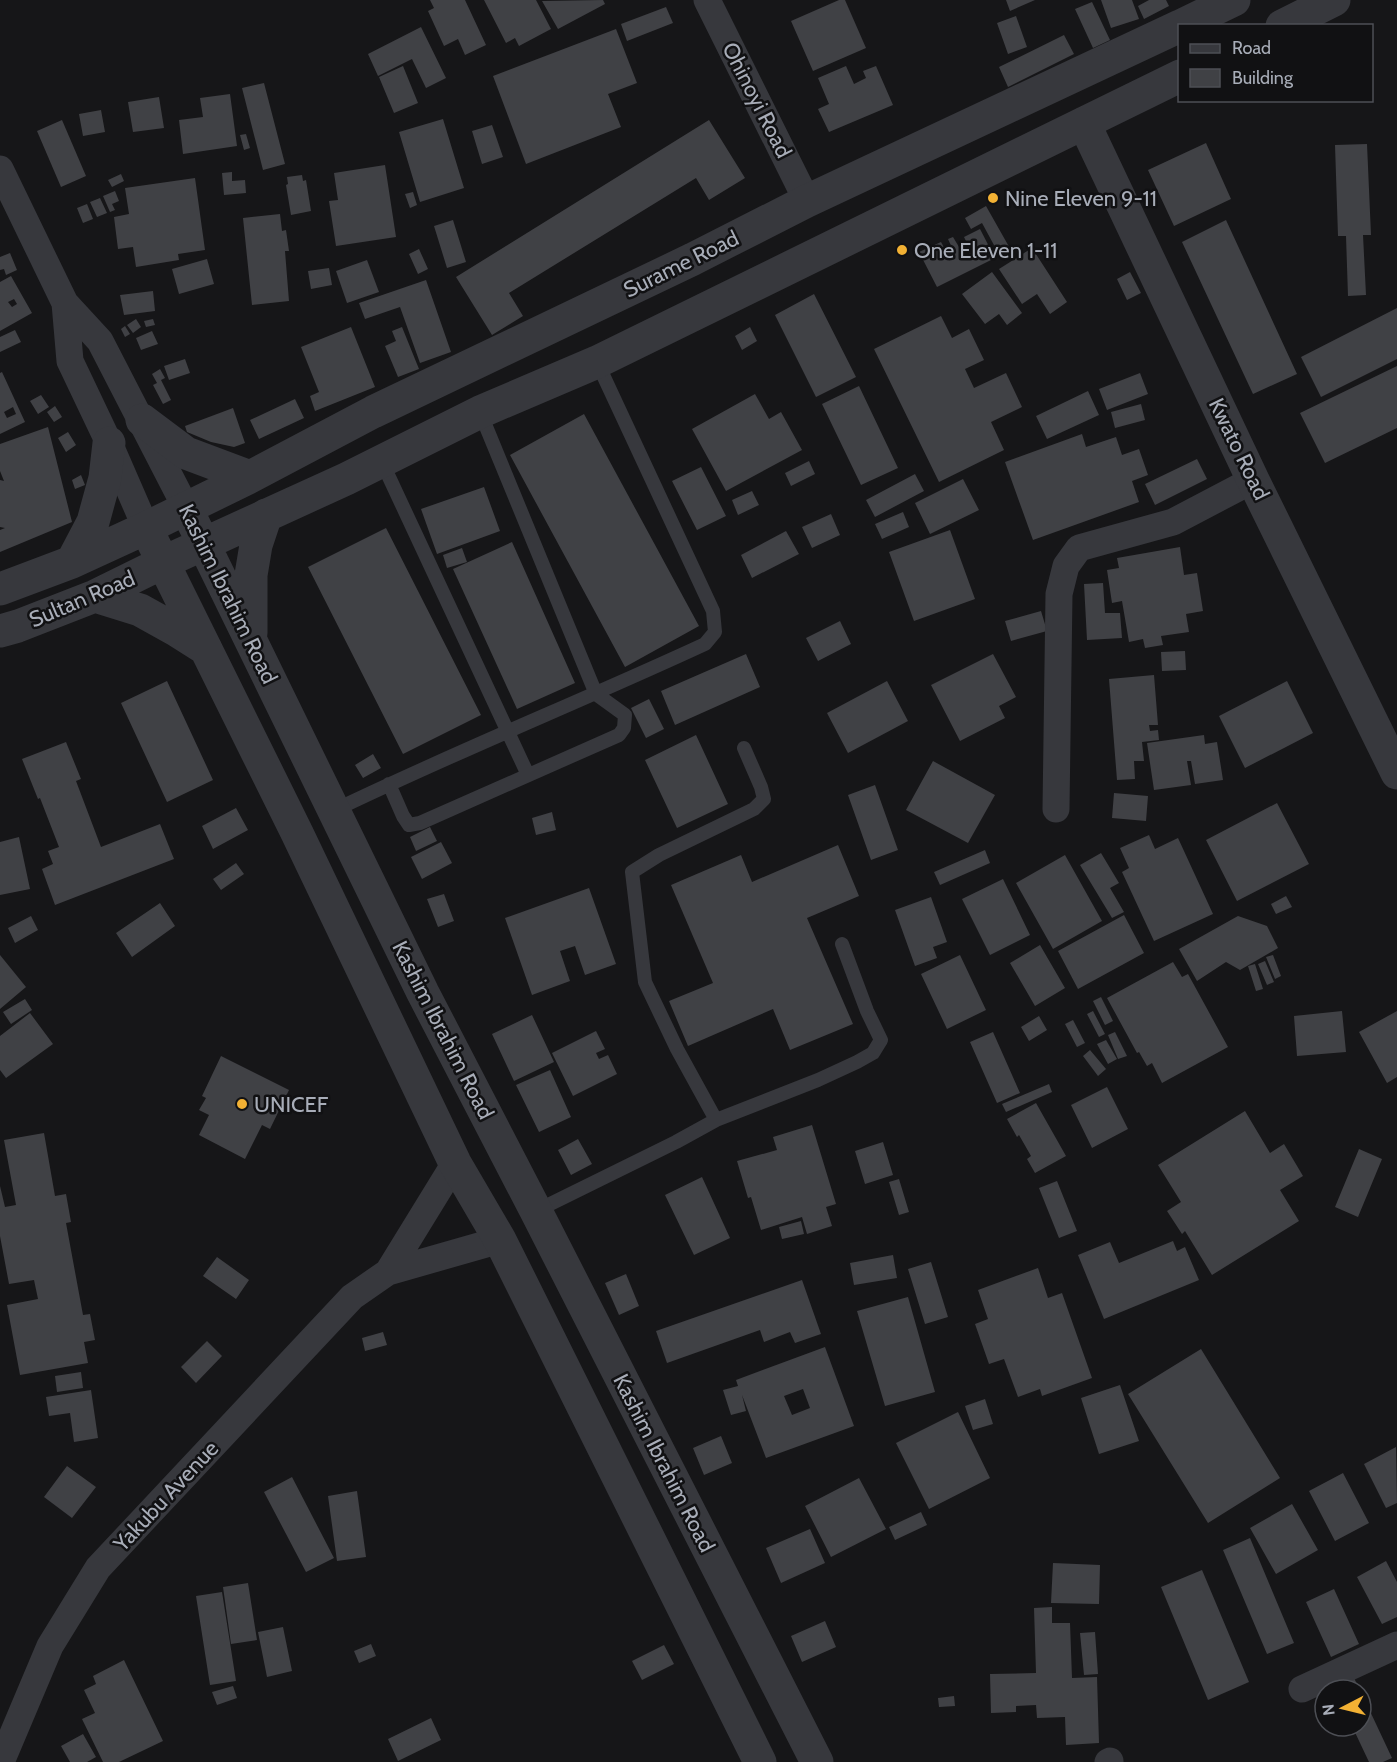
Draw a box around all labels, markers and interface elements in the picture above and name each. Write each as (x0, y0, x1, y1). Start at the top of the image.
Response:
legend (1178, 24, 1373, 102)
text: Road (1232, 37, 1271, 59)
street label: Ohinoyi Road (716, 38, 798, 162)
text: Building (1232, 67, 1294, 89)
place label: Nine Eleven 9-11 (1005, 185, 1157, 212)
marker: Nine Eleven 9-11 (986, 191, 1000, 205)
street label: Surame Road (619, 225, 743, 303)
place label: One Eleven 1-11 (914, 237, 1057, 264)
marker: One Eleven 1-11 (895, 243, 909, 257)
street label: Kwato Road (1203, 394, 1275, 504)
street label: Kashim Ibrahim Road (173, 500, 283, 688)
street label: Sultan Road (25, 565, 139, 633)
street label: Kashim Ibrahim Road (386, 936, 500, 1124)
place label: UNICEF (254, 1091, 329, 1118)
marker: UNICEF (235, 1097, 249, 1111)
street label: Kashim Ibrahim Road (607, 1369, 721, 1557)
street label: Yakubu Avenue (107, 1435, 224, 1558)
north arrow (1313, 1678, 1373, 1738)
text: N (1318, 1703, 1339, 1717)

